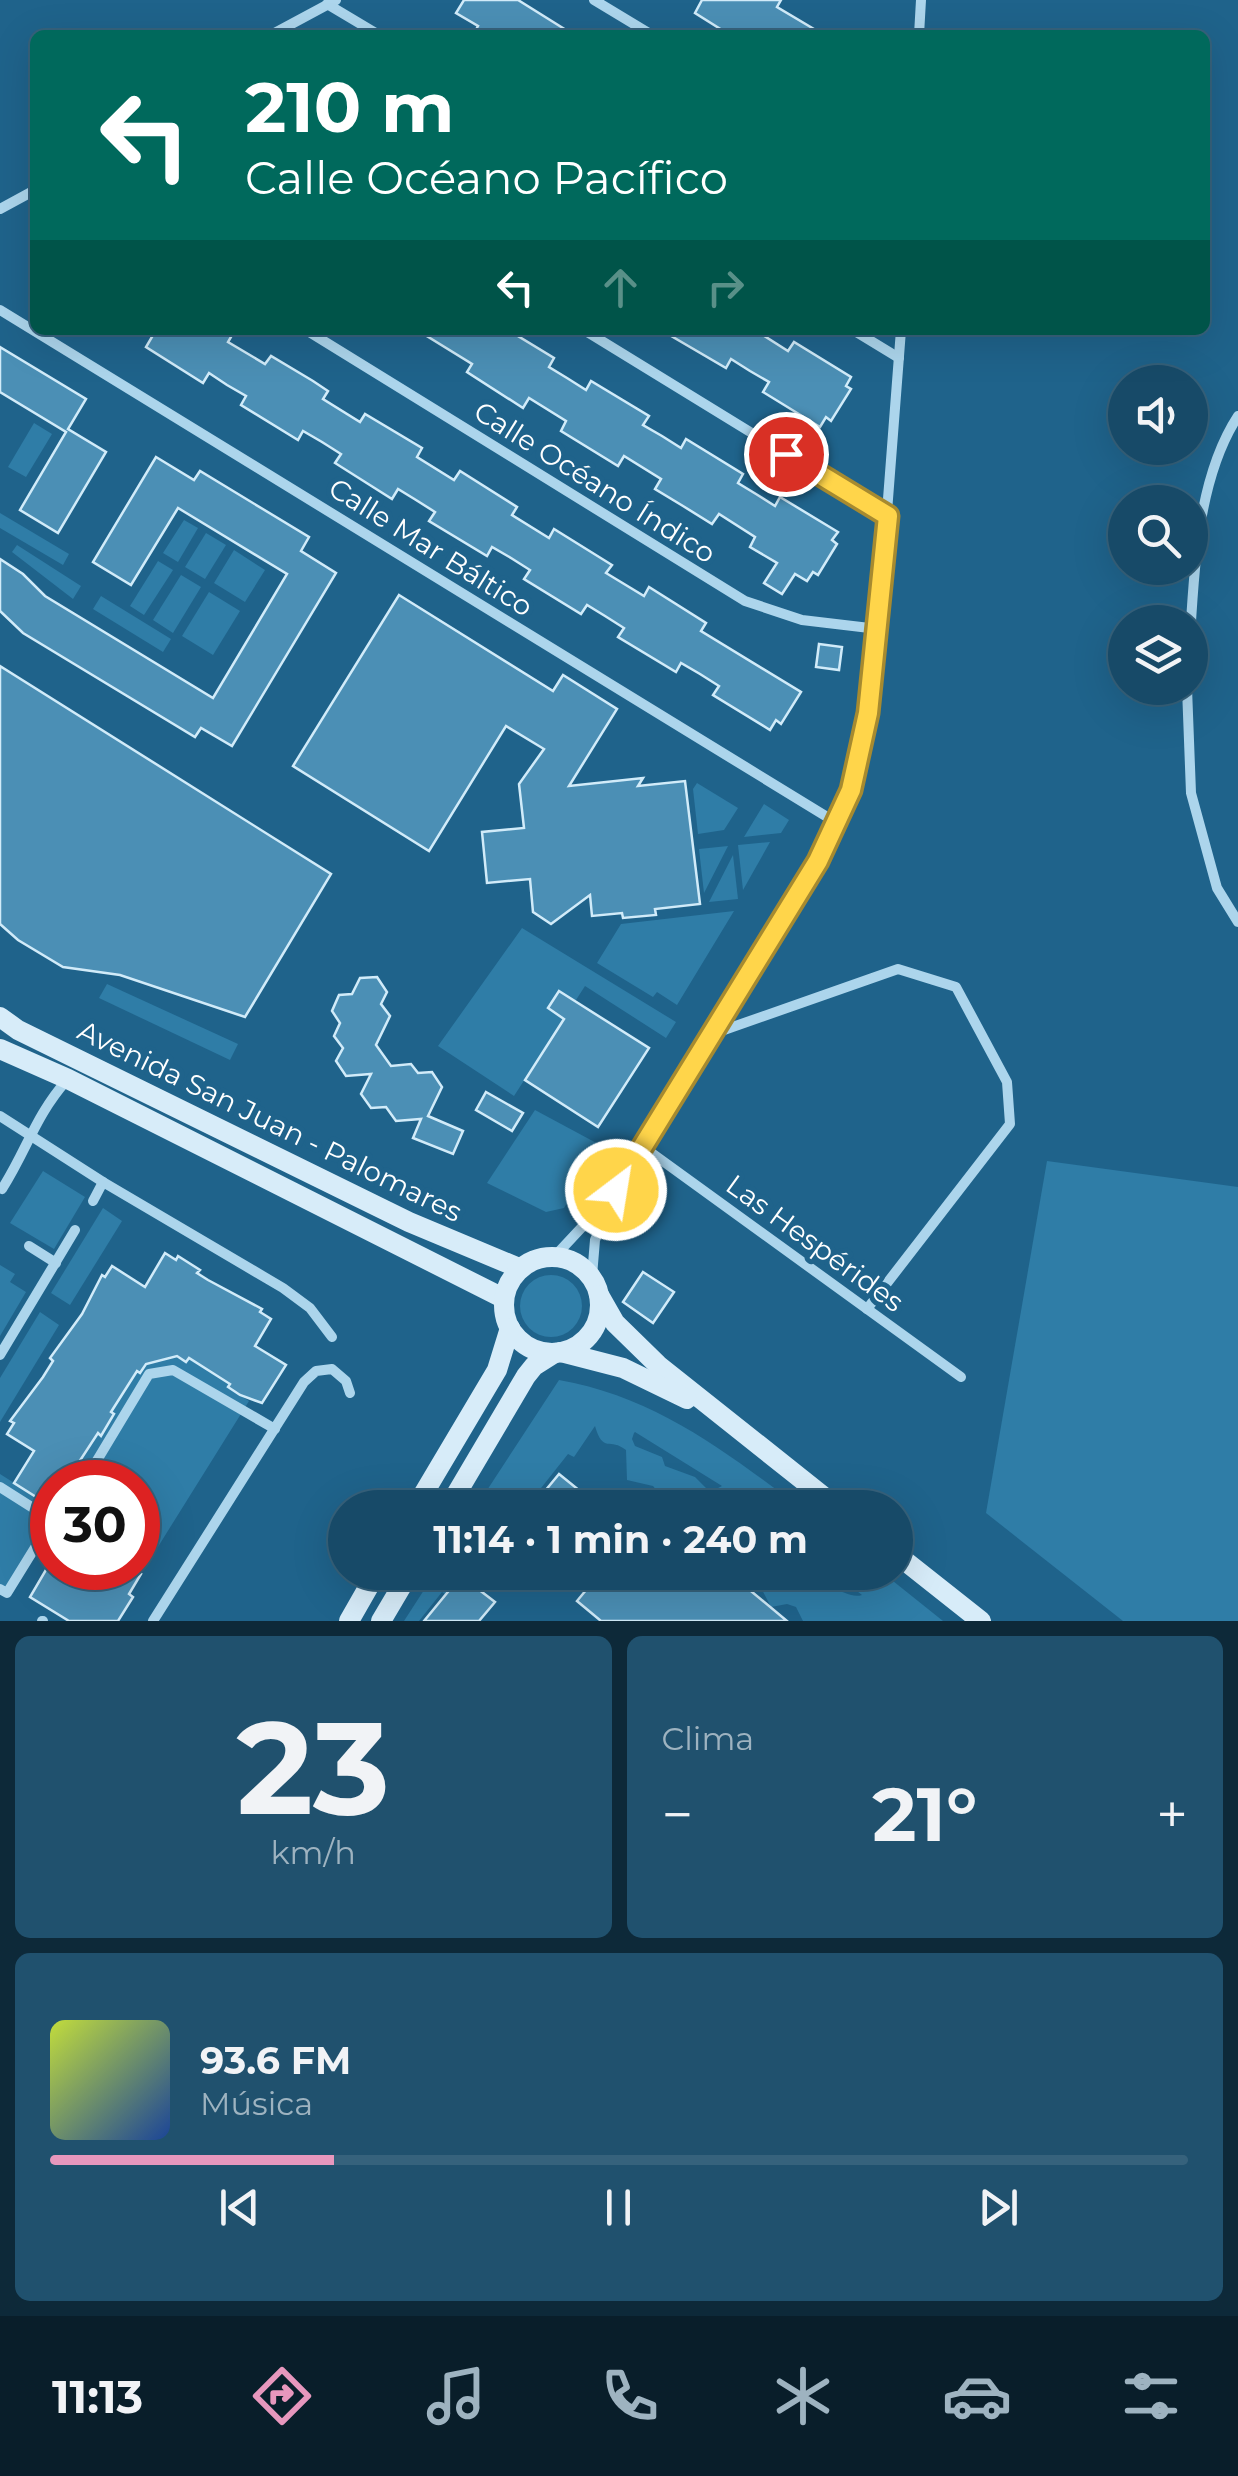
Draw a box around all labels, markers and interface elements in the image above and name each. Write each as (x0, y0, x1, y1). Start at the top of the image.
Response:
text: 210 m (245, 64, 455, 150)
icon: left (80, 70, 210, 200)
text: Calle Océano Pacífico (245, 150, 728, 205)
icon: left (488, 260, 543, 315)
icon: ahead (593, 260, 648, 315)
icon: right (698, 260, 753, 315)
map controls (1108, 365, 1208, 705)
button: sound (1108, 365, 1208, 465)
street label: Calle Océano Índico (468, 394, 722, 570)
pin (744, 412, 829, 497)
icon: arrive (759, 427, 814, 482)
street label: Calle Mar Báltico (323, 471, 539, 623)
button: search (1108, 485, 1208, 585)
button: layers (1108, 605, 1208, 705)
street label: Avenida San Juan - Palomares (72, 1013, 468, 1229)
position arrow (564, 1138, 668, 1242)
street label: Las Hespérides (720, 1167, 910, 1319)
speed limit sign: 30 (30, 1460, 160, 1590)
text: 11:14 · 1 min · 240 m (433, 1516, 808, 1563)
text: 23 (236, 1688, 390, 1847)
text: Clima (662, 1719, 754, 1758)
text: 21° (872, 1768, 977, 1860)
text: − (662, 1781, 693, 1848)
text: + (1156, 1781, 1188, 1848)
text: km/h (271, 1833, 356, 1872)
text: 93.6 FM (200, 2037, 351, 2084)
text: Música (200, 2084, 313, 2123)
icon: previous (212, 2180, 267, 2235)
icon: pause (591, 2180, 646, 2235)
icon: next (971, 2180, 1026, 2235)
icon: directions (247, 2361, 317, 2431)
icon: music (421, 2361, 491, 2431)
icon: phone (595, 2361, 665, 2431)
icon: climate (768, 2361, 838, 2431)
icon: car (942, 2361, 1012, 2431)
icon: filters (1116, 2361, 1186, 2431)
text: 11:13 (52, 2369, 143, 2424)

